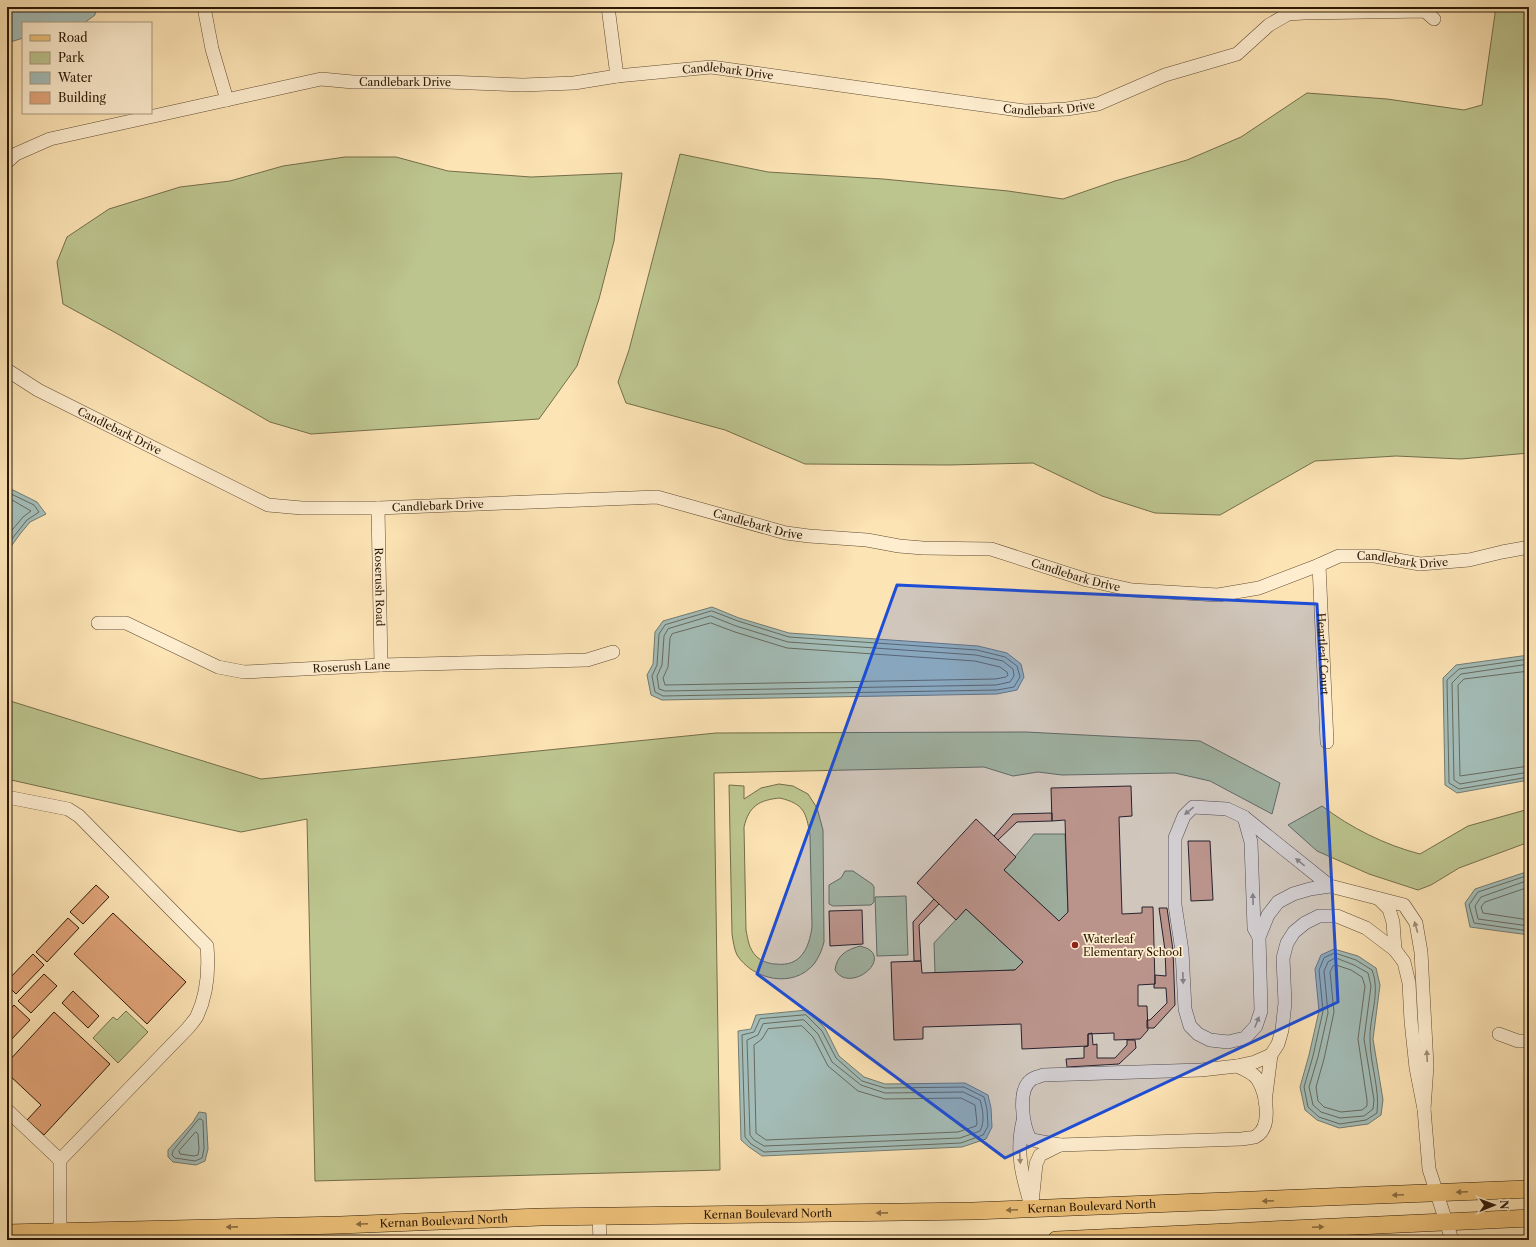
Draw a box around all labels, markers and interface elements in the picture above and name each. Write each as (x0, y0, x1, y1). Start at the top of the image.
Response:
legend (22, 22, 152, 114)
text: Road (58, 30, 88, 45)
text: Park (58, 50, 85, 65)
street label: Candlebark Drive (681, 60, 774, 83)
text: Water (57, 70, 92, 85)
street label: Candlebark Drive (359, 75, 451, 89)
text: Building (58, 90, 106, 105)
street label: Candlebark Drive (1002, 98, 1096, 118)
street label: Candlebark Drive (75, 404, 164, 458)
street label: Candlebark Drive (391, 497, 484, 514)
street label: Candlebark Drive (712, 506, 804, 542)
street label: Roserush Road (372, 547, 387, 627)
street label: Candlebark Drive (1357, 549, 1449, 571)
street label: Candlebark Drive (1029, 555, 1122, 594)
street label: Heartleaf Court (1314, 612, 1332, 695)
street label: Roserush Lane (312, 658, 390, 675)
one-way arrow (1184, 807, 1195, 815)
one-way arrow (1294, 857, 1305, 866)
one-way arrow (1250, 892, 1256, 905)
one-way arrow (1412, 921, 1418, 934)
place label: Waterleaf Elementary School (1082, 932, 1183, 959)
marker: Waterleaf Elementary School (1070, 940, 1080, 950)
one-way arrow (1180, 972, 1187, 984)
one-way arrow (1254, 1015, 1260, 1027)
one-way arrow (1423, 1050, 1430, 1062)
one-way arrow (1017, 1152, 1024, 1164)
north arrow (1474, 1185, 1514, 1225)
one-way arrow (1456, 1189, 1468, 1196)
one-way arrow (1391, 1192, 1404, 1198)
street label: Kernan Boulevard North (1027, 1197, 1156, 1216)
one-way arrow (1262, 1197, 1274, 1204)
text: N (1497, 1200, 1511, 1210)
street label: Kernan Boulevard North (703, 1206, 832, 1222)
one-way arrow (1005, 1207, 1018, 1213)
one-way arrow (875, 1210, 888, 1216)
street label: Kernan Boulevard North (379, 1211, 508, 1230)
one-way arrow (356, 1221, 368, 1228)
one-way arrow (225, 1224, 238, 1230)
one-way arrow (1312, 1224, 1324, 1231)

